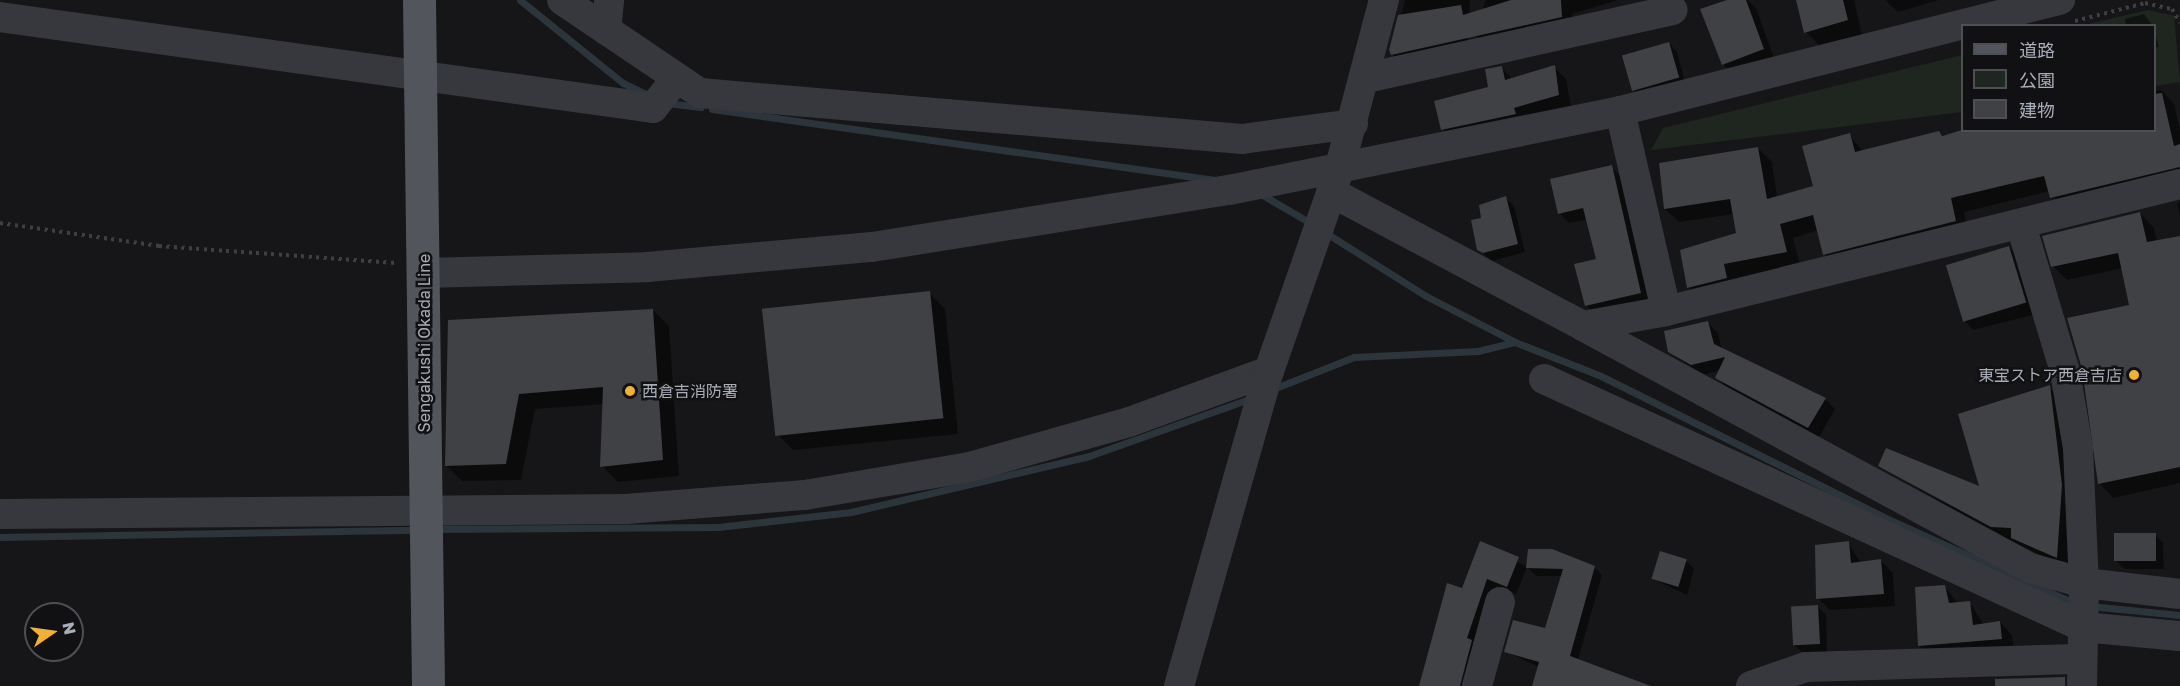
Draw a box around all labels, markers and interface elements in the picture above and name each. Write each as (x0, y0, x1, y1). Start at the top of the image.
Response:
legend (1961, 24, 2156, 132)
text: 道路 (2019, 39, 2055, 61)
text: 公園 (2019, 69, 2055, 91)
text: 建物 (2019, 99, 2055, 121)
street label: Sengakushi Okada Line (414, 254, 434, 432)
place label: 東宝ストア西倉吉店 (1978, 365, 2122, 385)
marker: 東宝ストア西倉吉店 (2127, 368, 2141, 382)
place label: 西倉吉消防署 (642, 381, 738, 401)
marker: 西倉吉消防署 (623, 384, 637, 398)
north arrow (24, 602, 84, 662)
text: N (58, 620, 81, 637)

